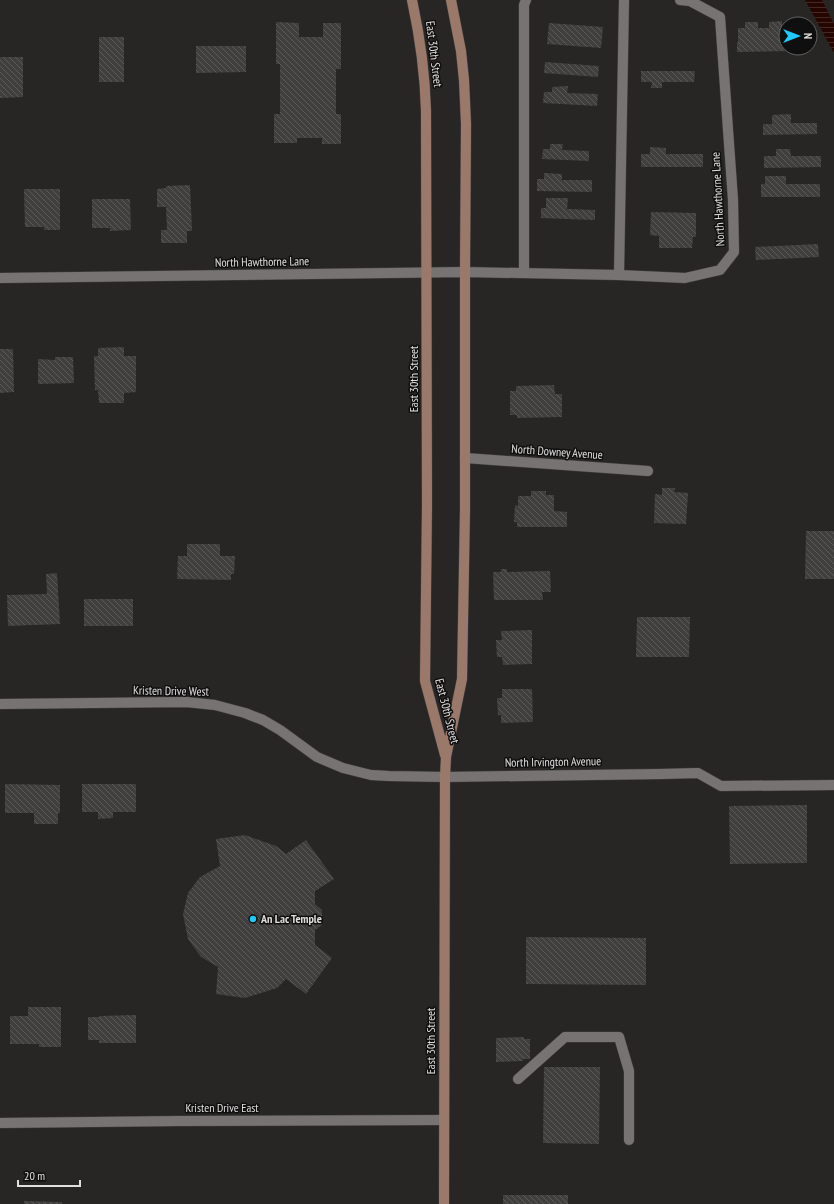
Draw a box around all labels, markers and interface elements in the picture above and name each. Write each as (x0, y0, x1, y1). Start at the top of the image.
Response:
north arrow (778, 16, 818, 56)
street label: East 30th Street (423, 20, 446, 89)
text: N (801, 33, 815, 39)
street label: North Hawthorne Lane (708, 152, 727, 247)
street label: North Hawthorne Lane (215, 253, 309, 270)
street label: East 30th Street (406, 345, 421, 412)
street label: North Downey Avenue (511, 441, 603, 462)
street label: East 30th Street (432, 677, 463, 746)
street label: Kristen Drive West (133, 682, 210, 699)
street label: North Irvington Avenue (505, 753, 601, 770)
place label: An Lac Temple (260, 911, 322, 926)
marker: An Lac Temple (248, 914, 258, 924)
street label: East 30th Street (423, 1007, 438, 1074)
street label: Kristen Drive East (185, 1100, 259, 1115)
scale bar (18, 1162, 80, 1188)
text: 20 m (24, 1168, 45, 1183)

